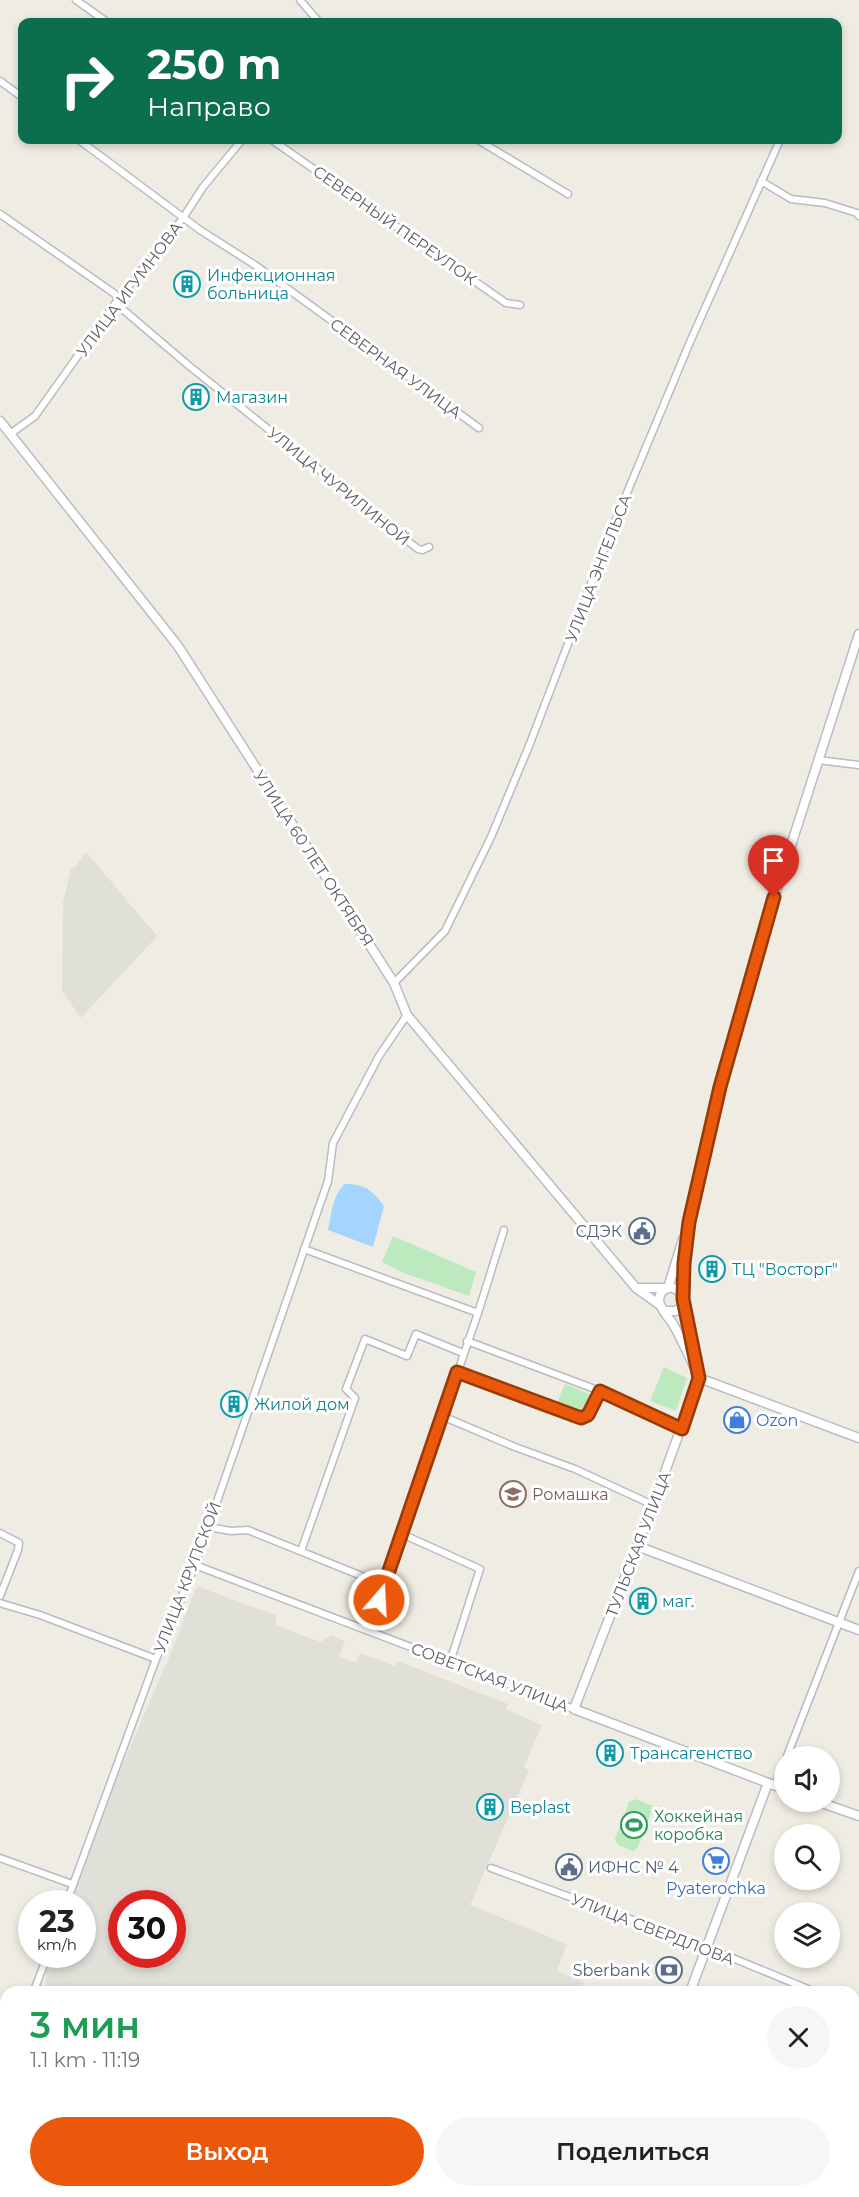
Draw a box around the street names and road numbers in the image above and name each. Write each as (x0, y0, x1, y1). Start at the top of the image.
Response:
street label: СЕВЕРНЫЙ ПЕРЕУЛОК (309, 162, 480, 289)
street label: УЛИЦА ИГУМНОВА (72, 218, 186, 361)
street label: СЕВЕРНАЯ УЛИЦА (326, 314, 465, 422)
street label: УЛИЦА ЧУРИЛИНОЙ (264, 423, 414, 550)
street label: УЛИЦА ЭНГЕЛЬСА (562, 492, 635, 645)
street label: УЛИЦА 60 ЛЕТ ОКТЯБРЯ (250, 767, 378, 950)
street label: ТУЛЬСКАЯ УЛИЦА (602, 1469, 675, 1620)
street label: УЛИЦА КРУПСКОЙ (150, 1499, 225, 1655)
street label: СОВЕТСКАЯ УЛИЦА (408, 1639, 571, 1716)
street label: УЛИЦА СВЕРДЛОВА (569, 1890, 737, 1969)

